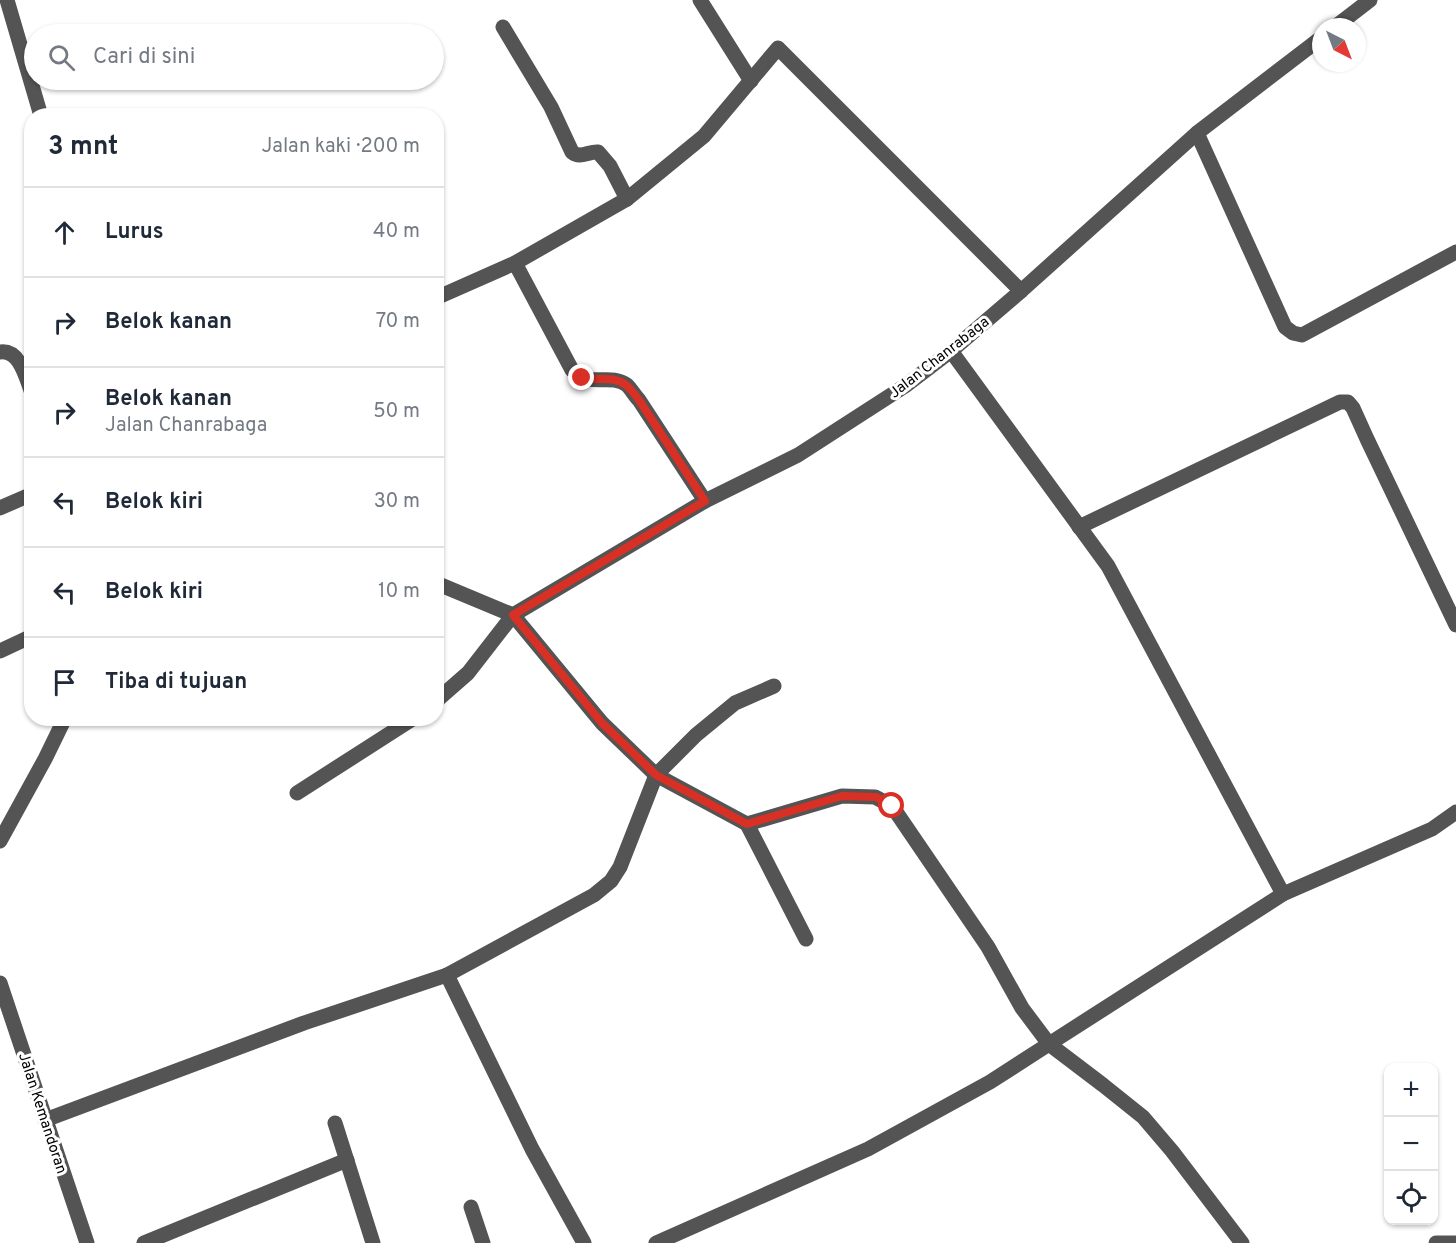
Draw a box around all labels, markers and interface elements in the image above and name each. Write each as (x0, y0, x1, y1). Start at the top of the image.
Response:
north arrow (1312, 18, 1366, 72)
search box (24, 24, 444, 90)
icon: search (45, 41, 78, 74)
text: Cari di sini (93, 44, 195, 71)
text: 3 mnt (48, 131, 118, 164)
text: Jalan kaki · 200 m (261, 134, 420, 160)
icon: ahead (48, 216, 81, 249)
text: Lurus (105, 219, 164, 246)
text: 40 m (373, 219, 420, 245)
icon: right (48, 306, 81, 339)
text: Belok kanan (105, 309, 232, 336)
text: 70 m (376, 309, 420, 335)
street label: Jalan Chanrabaga (886, 313, 994, 403)
route end (568, 364, 594, 390)
text: Belok kanan (105, 386, 232, 413)
icon: right (48, 396, 81, 429)
text: 50 m (373, 399, 420, 425)
text: Jalan Chanrabaga (105, 413, 267, 439)
icon: left (48, 486, 81, 519)
text: Belok kiri (105, 489, 203, 516)
text: 30 m (374, 489, 420, 515)
icon: left (48, 576, 81, 609)
text: Belok kiri (105, 579, 203, 606)
text: 10 m (378, 579, 420, 605)
icon: arrive (48, 666, 81, 699)
text: Tiba di tujuan (105, 669, 247, 696)
route start (878, 792, 904, 818)
street label: Jalan Kemandoran (13, 1051, 70, 1176)
map controls (1384, 1063, 1438, 1225)
button: + (1384, 1063, 1438, 1117)
button: − (1384, 1117, 1438, 1171)
button: locate (1384, 1171, 1438, 1225)

